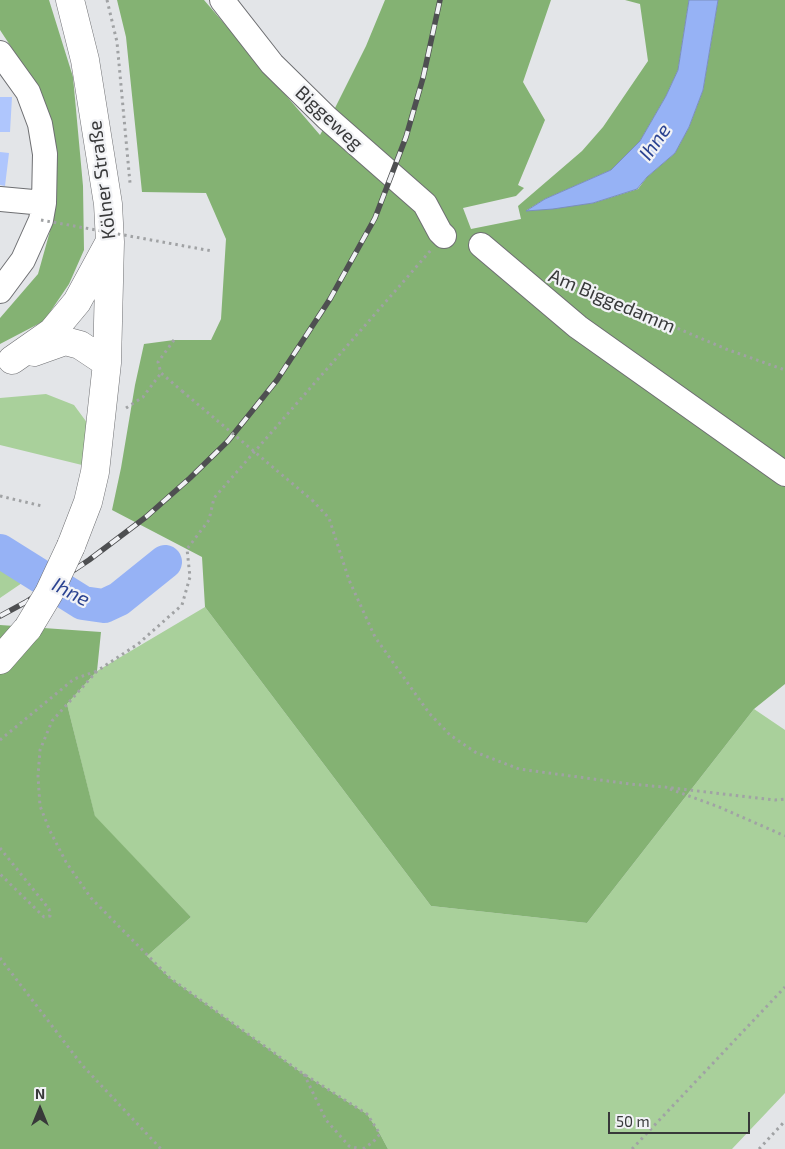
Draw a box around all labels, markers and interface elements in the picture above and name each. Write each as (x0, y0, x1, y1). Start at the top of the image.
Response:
street label: Biggeweg (290, 81, 368, 155)
street label: Kölner Straße (83, 119, 121, 241)
water label: Ihne (634, 119, 676, 165)
street label: Am Biggedamm (545, 264, 679, 338)
water label: Ihne (48, 572, 94, 612)
north arrow (15, 1084, 65, 1134)
text: N (35, 1085, 45, 1102)
scale bar (610, 1102, 752, 1134)
text: 50 m (616, 1112, 650, 1130)

